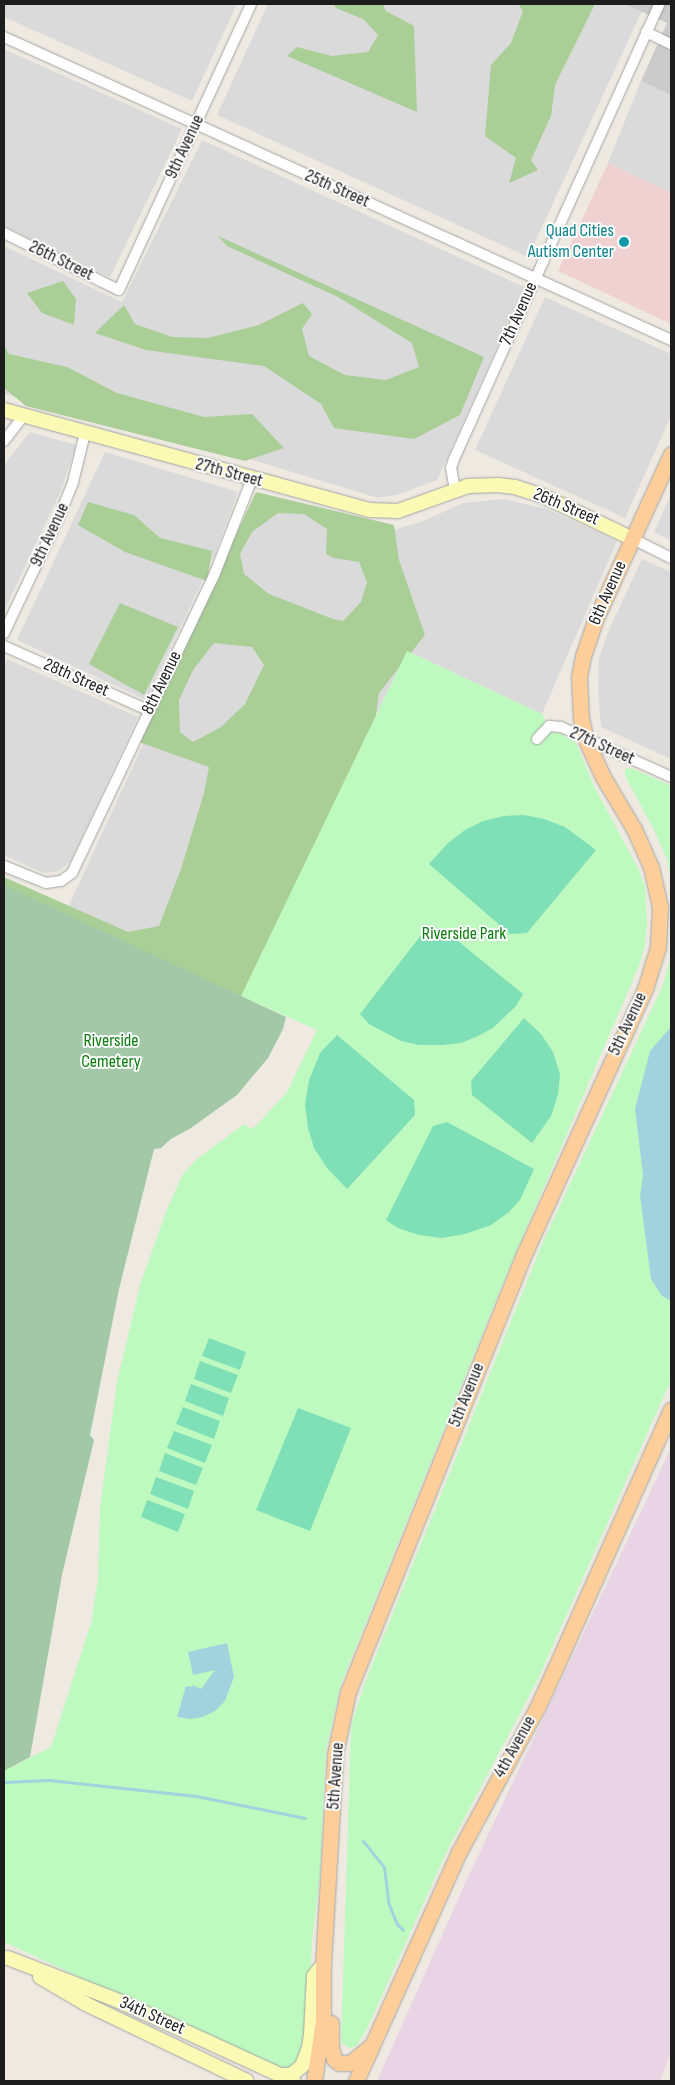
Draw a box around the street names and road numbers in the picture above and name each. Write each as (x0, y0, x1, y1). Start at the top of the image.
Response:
street label: 9th Avenue (161, 112, 209, 182)
street label: 25th Street (301, 165, 373, 213)
street label: 26th Street (25, 236, 97, 286)
street label: 7th Avenue (495, 279, 543, 349)
street label: 27th Street (193, 454, 265, 492)
street label: 26th Street (530, 484, 602, 530)
street label: 9th Avenue (26, 500, 74, 570)
street label: 6th Avenue (584, 558, 632, 628)
street label: 8th Avenue (137, 648, 187, 718)
street label: 28th Street (40, 654, 112, 702)
street label: 27th Street (566, 722, 638, 770)
street label: 5th Avenue (604, 989, 652, 1059)
street label: 5th Avenue (444, 1360, 490, 1430)
street label: 4th Avenue (489, 1712, 541, 1782)
street label: 5th Avenue (323, 1742, 349, 1810)
street label: 34th Street (116, 1992, 188, 2040)

